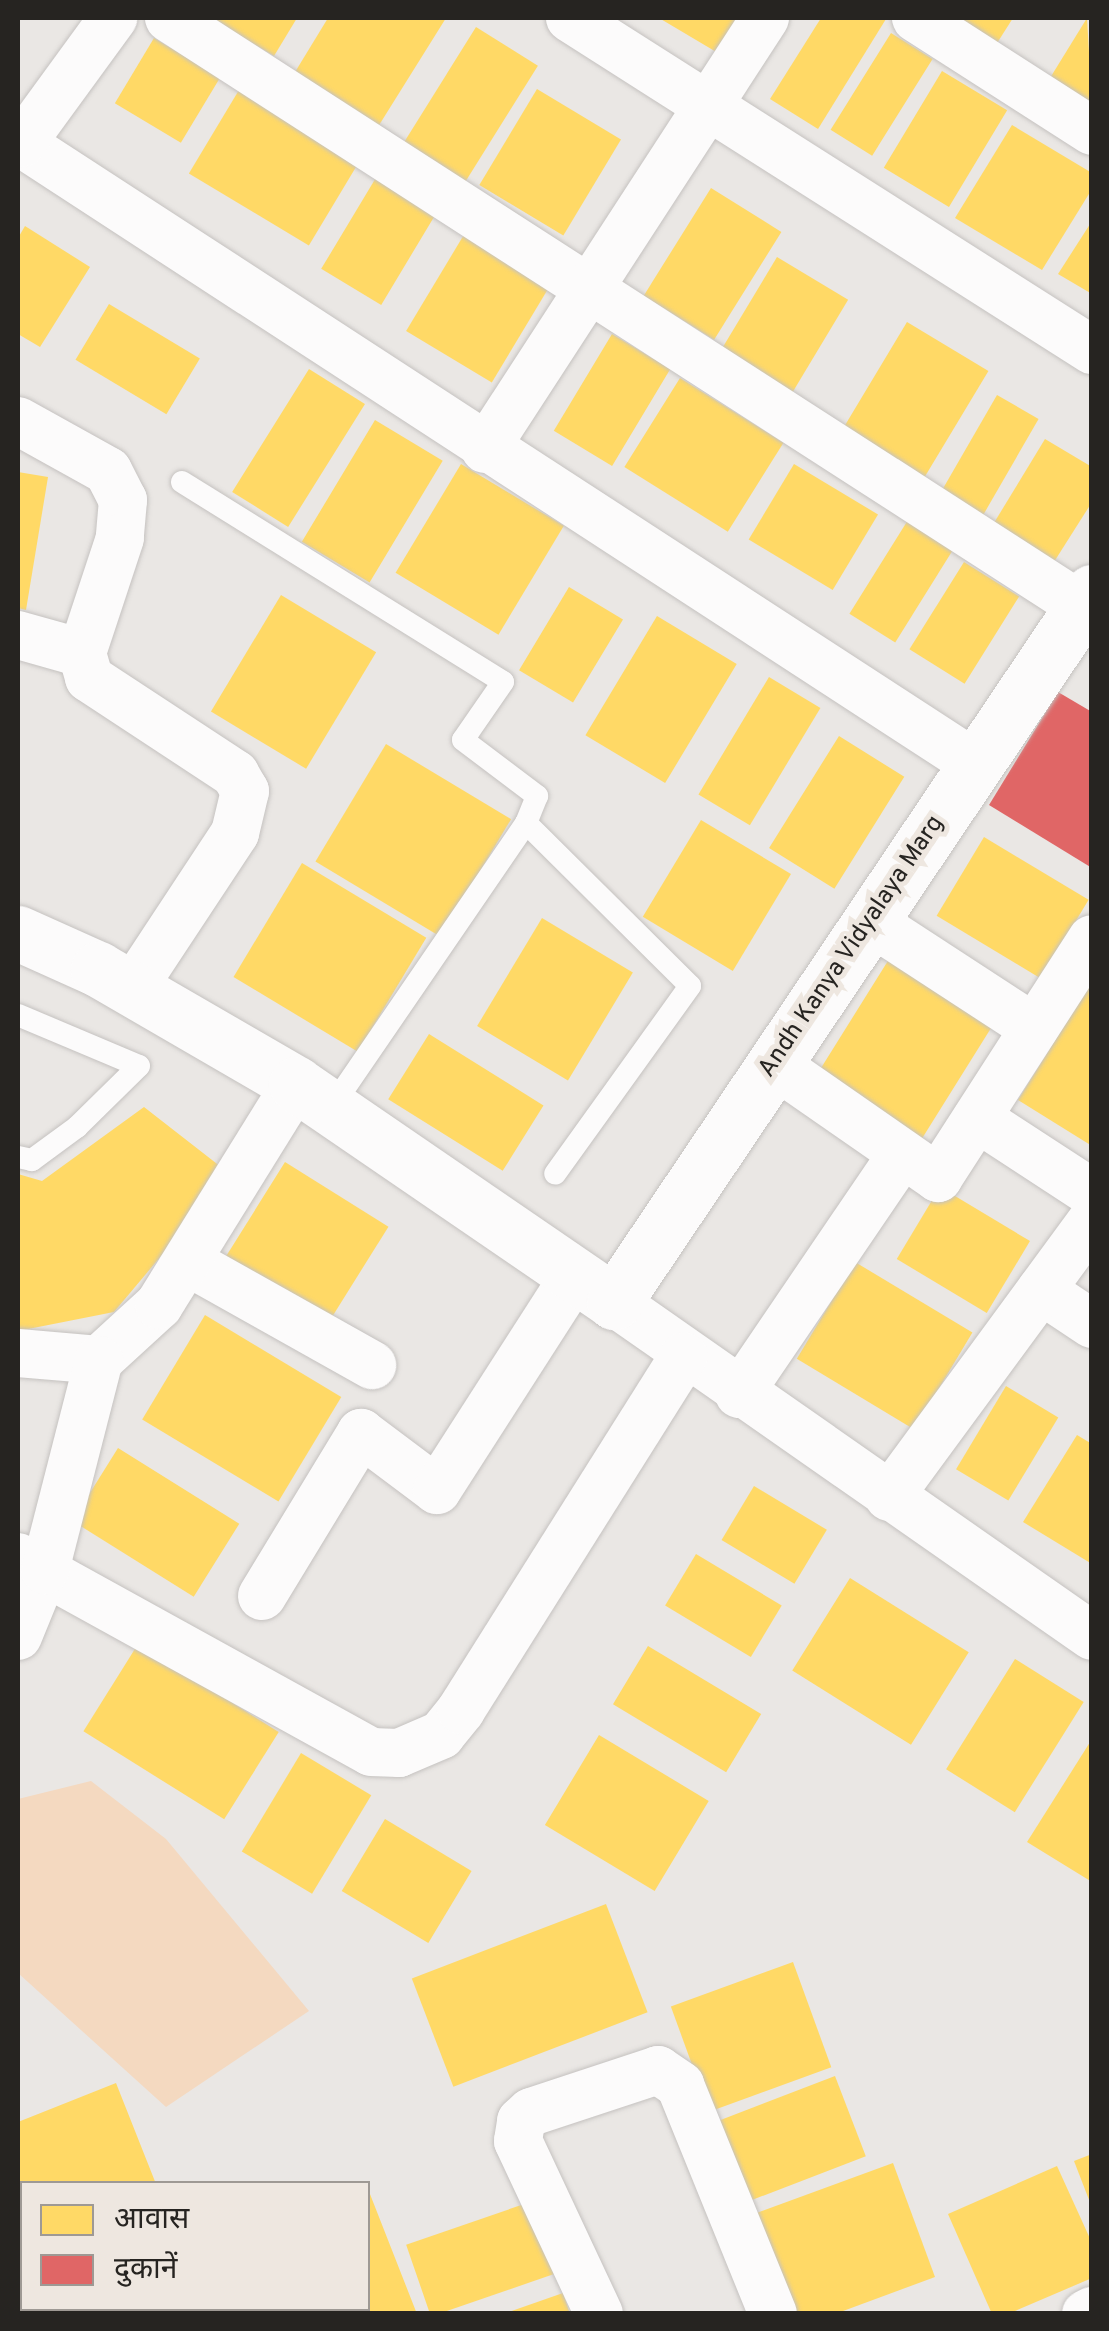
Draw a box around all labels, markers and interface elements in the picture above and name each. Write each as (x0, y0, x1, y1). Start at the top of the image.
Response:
street label: Andh Kanya Vidyalaya Marg (753, 810, 951, 1084)
legend (20, 2181, 370, 2311)
text: आवास (114, 2202, 189, 2239)
text: दुकानें (114, 2252, 177, 2289)

